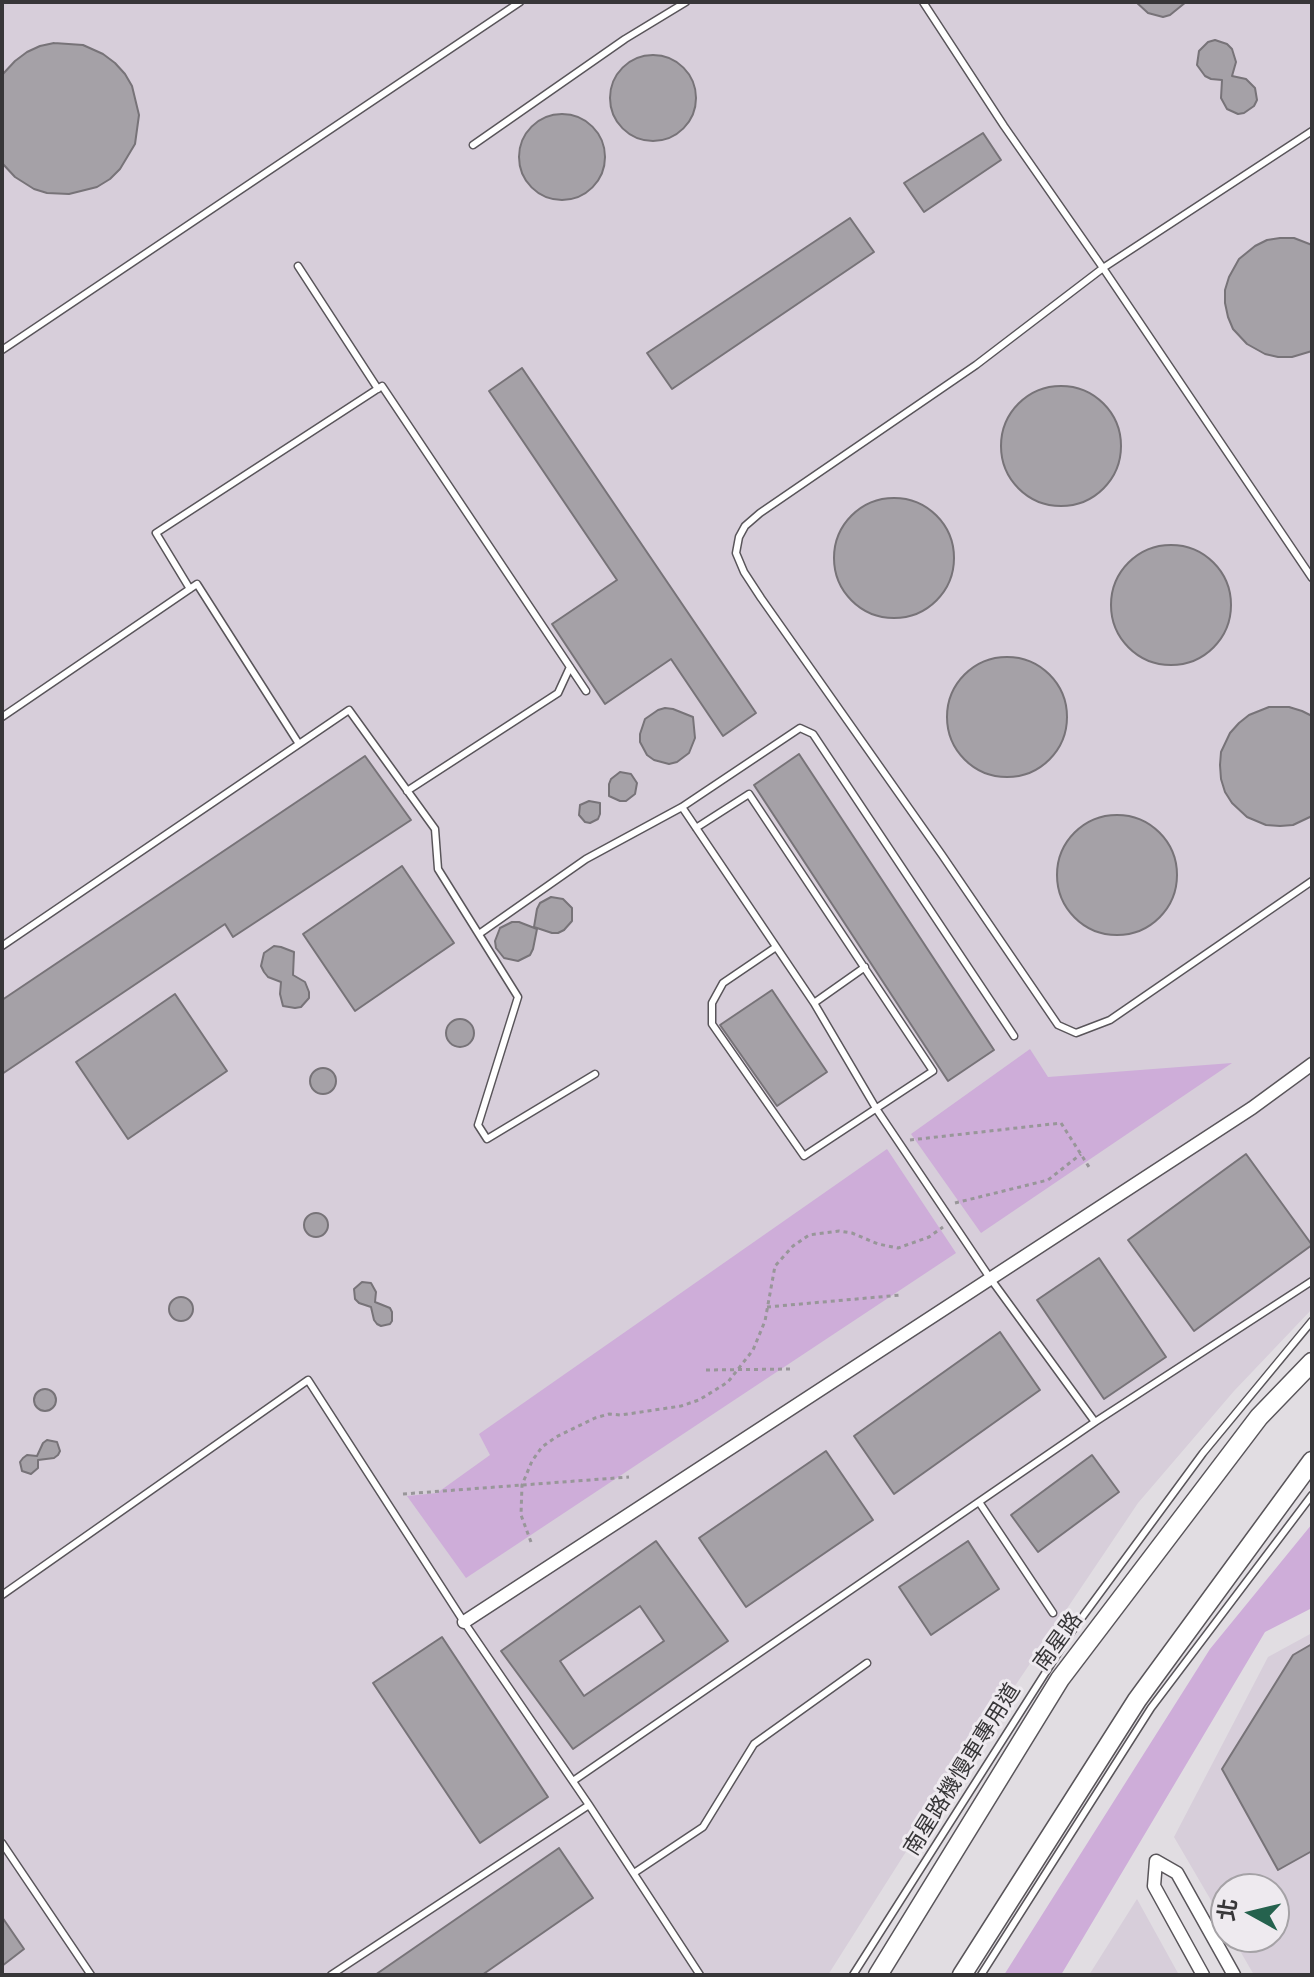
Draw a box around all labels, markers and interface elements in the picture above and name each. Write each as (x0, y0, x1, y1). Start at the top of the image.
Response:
street label: 南星路 (1029, 1608, 1089, 1676)
street label: 南星路機慢車專用道 (899, 1679, 1027, 1861)
north arrow (1210, 1873, 1290, 1953)
text: 北 (1214, 1897, 1242, 1923)

